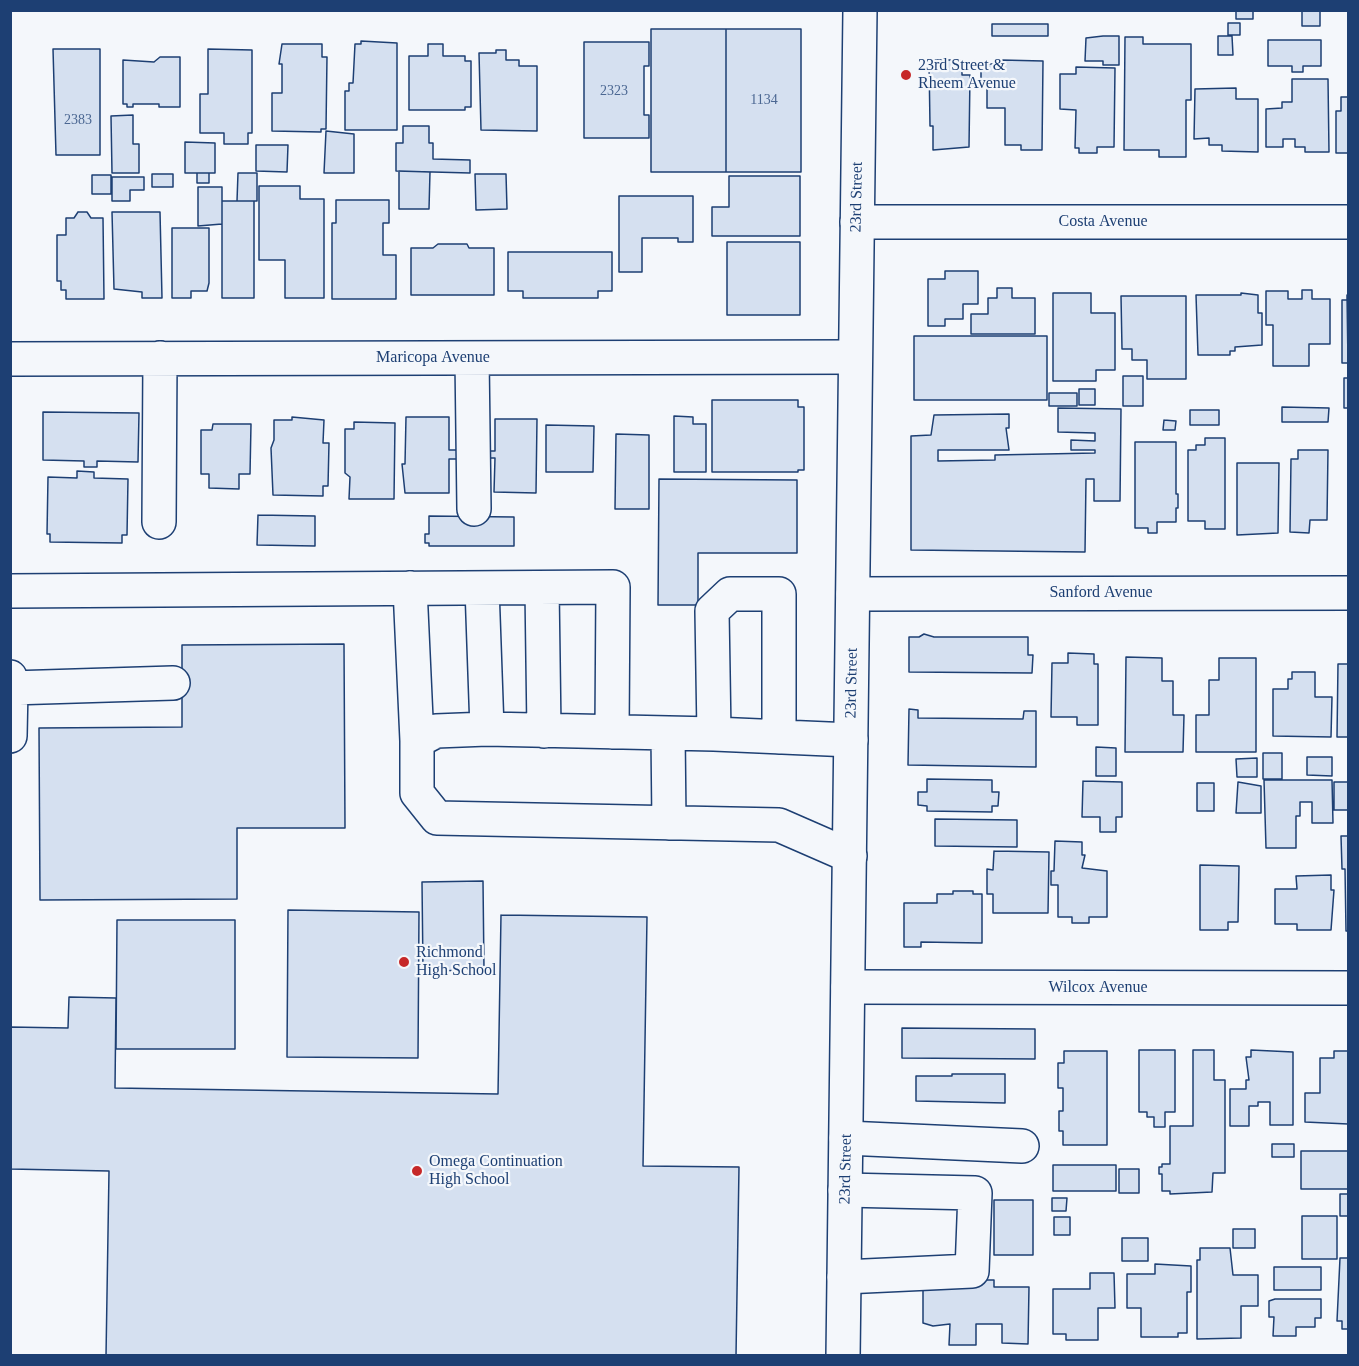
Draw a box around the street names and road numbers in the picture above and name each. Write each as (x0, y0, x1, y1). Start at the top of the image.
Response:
street label: 23rd Street (847, 162, 867, 232)
street label: Costa Avenue (1058, 212, 1148, 232)
street label: Maricopa Avenue (376, 348, 490, 368)
street label: Sanford Avenue (1049, 583, 1153, 603)
street label: 23rd Street (842, 648, 862, 718)
street label: Wilcox Avenue (1048, 978, 1148, 998)
street label: 23rd Street (836, 1134, 856, 1204)

